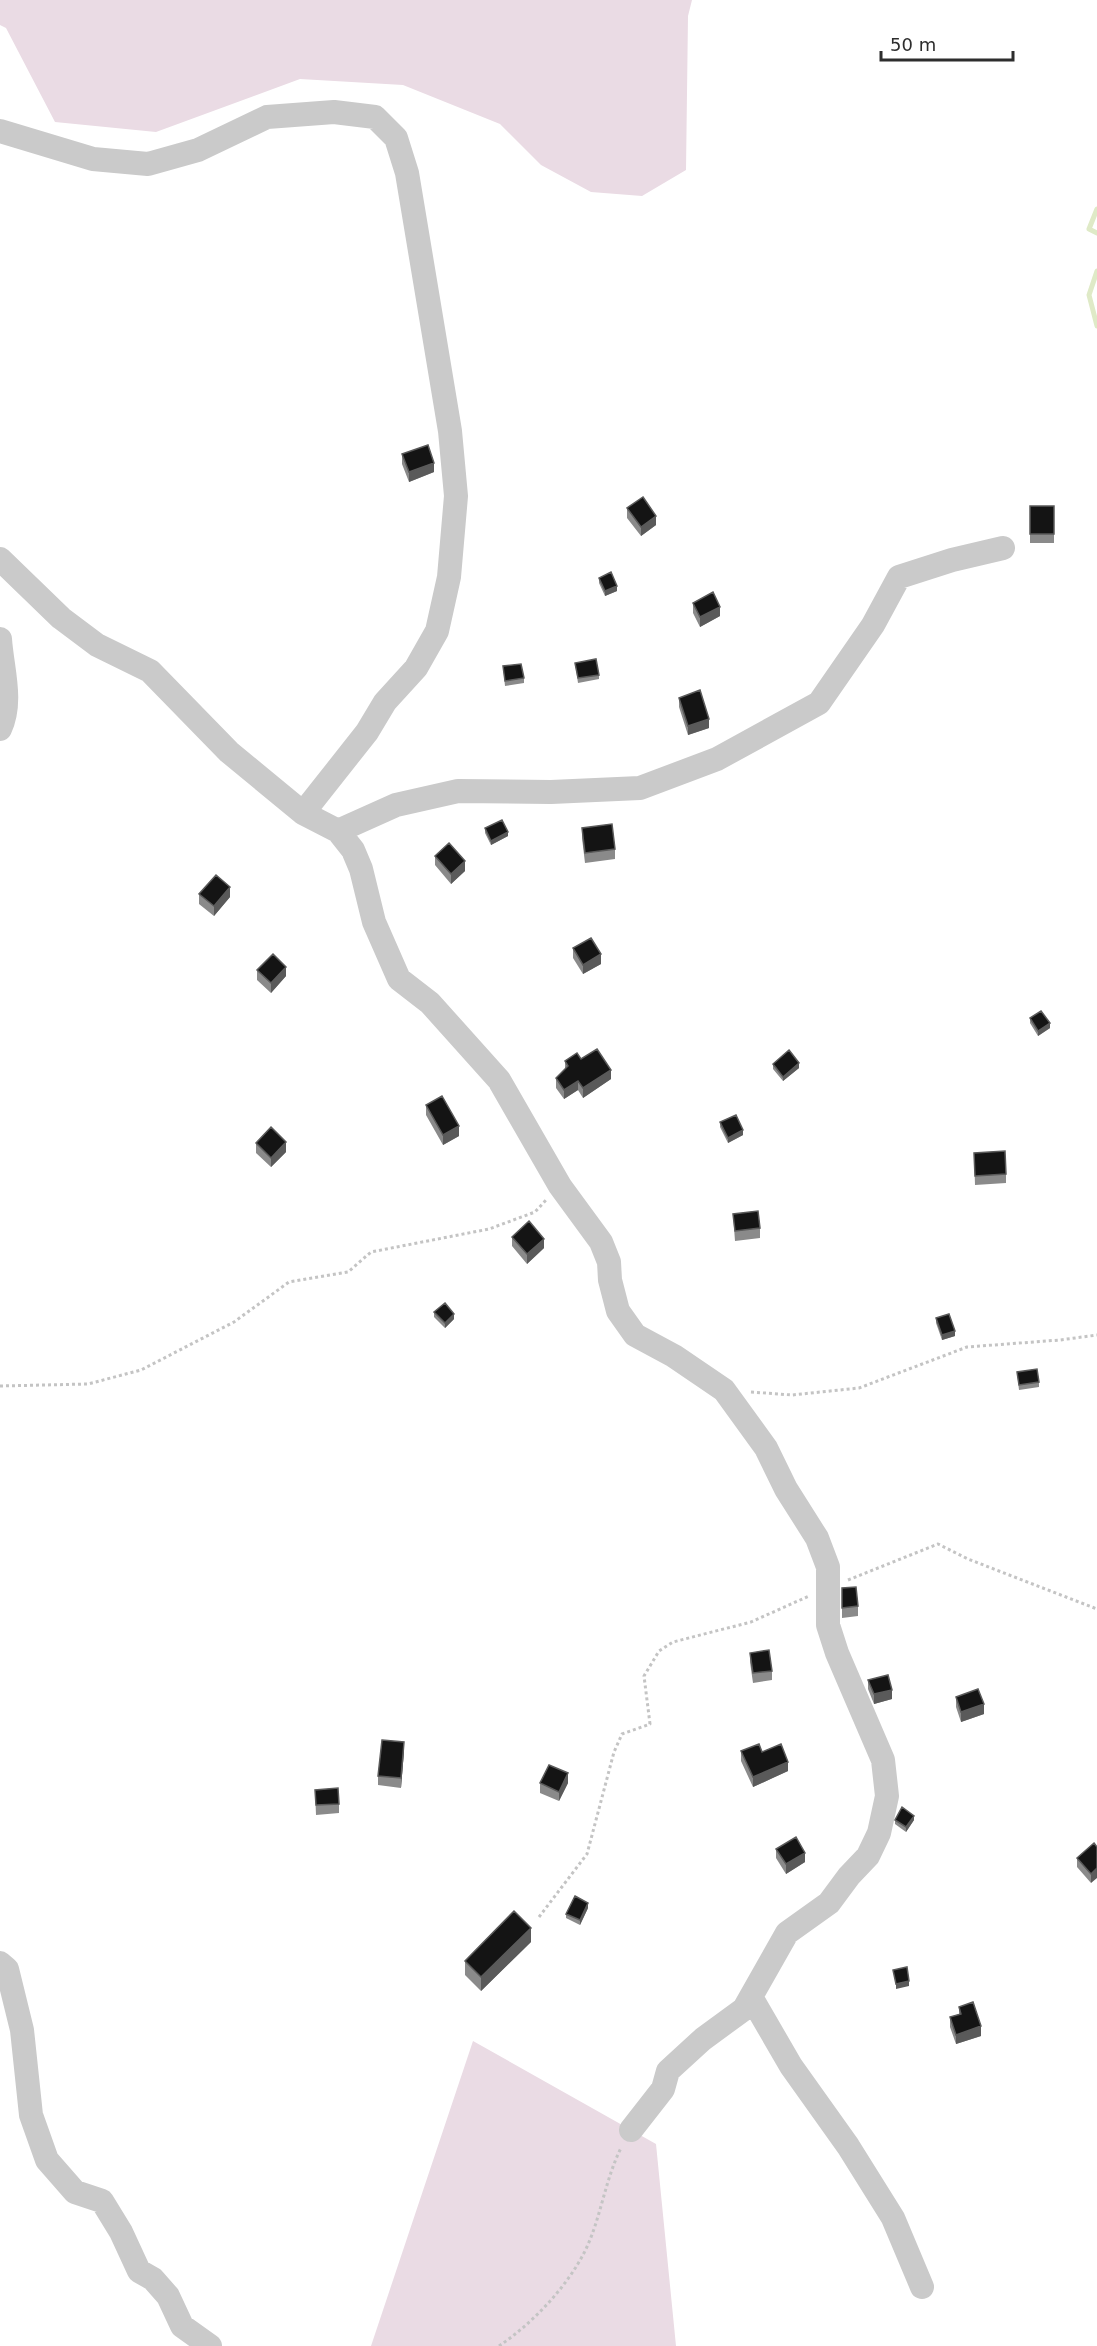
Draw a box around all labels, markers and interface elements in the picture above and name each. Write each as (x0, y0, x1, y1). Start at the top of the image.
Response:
scale bar (881, 24, 1013, 62)
text: 50 m (890, 34, 936, 55)

